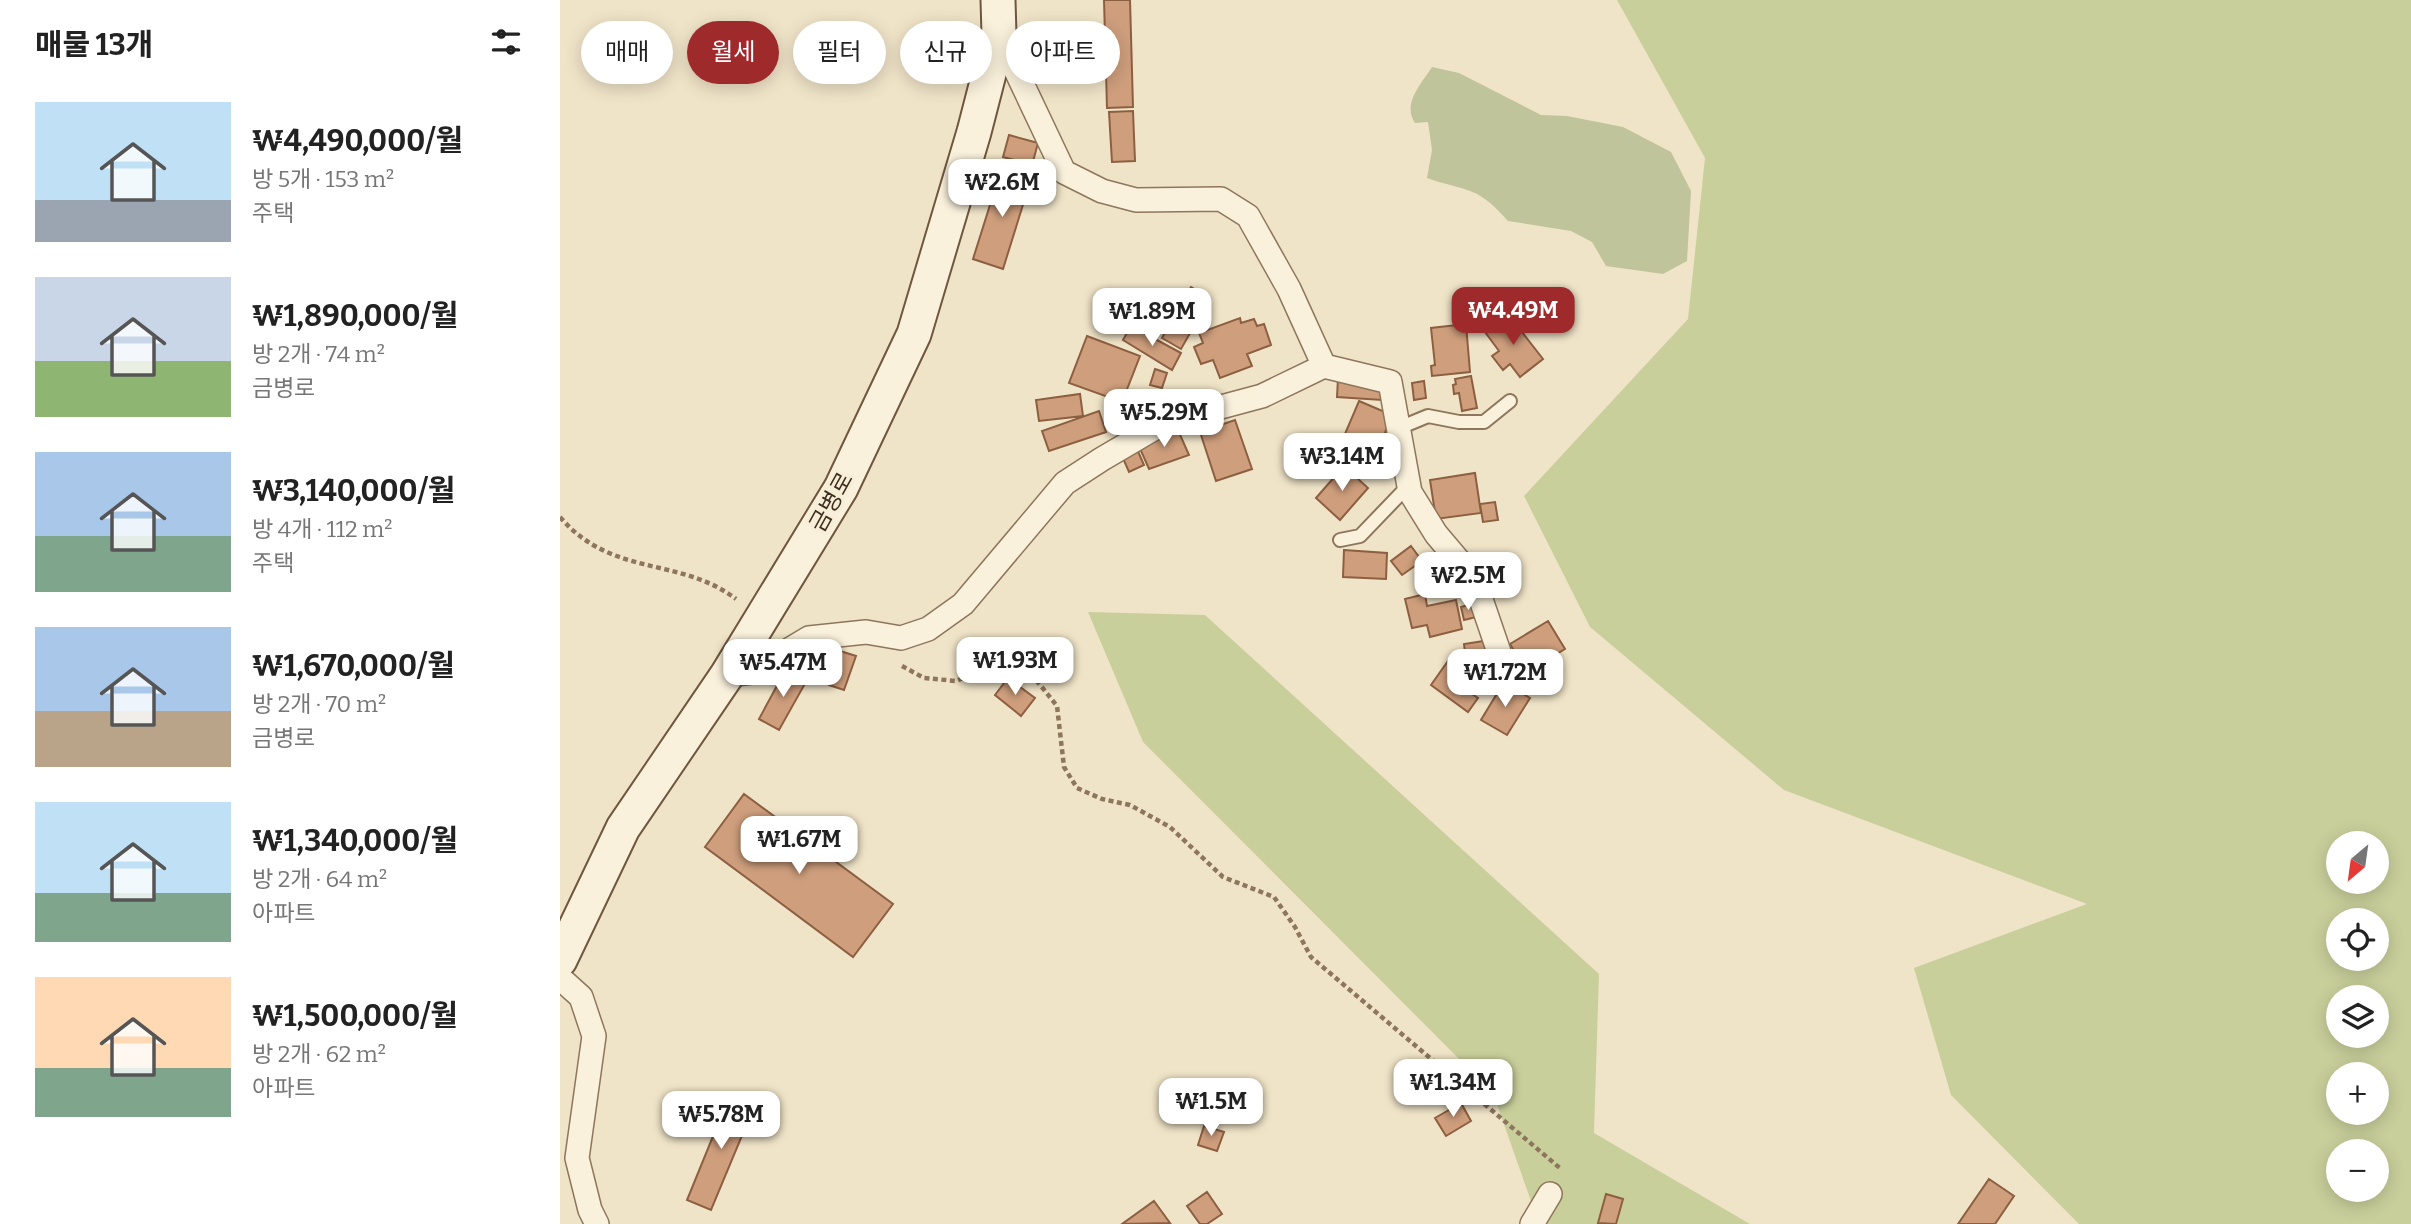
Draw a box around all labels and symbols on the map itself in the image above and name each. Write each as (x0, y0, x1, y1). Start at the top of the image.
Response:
pin: ₩2.6M (953, 160, 1051, 219)
pin: ₩1.89M (1095, 288, 1209, 348)
pin: ₩4.49M (1456, 288, 1570, 347)
pin: ₩5.29M (1107, 390, 1221, 449)
pin: ₩3.14M (1285, 434, 1399, 493)
street label: 금병로 (803, 467, 859, 537)
pin: ₩2.5M (1419, 552, 1517, 612)
pin: ₩1.93M (958, 638, 1072, 697)
pin: ₩5.47M (726, 640, 840, 699)
pin: ₩1.72M (1448, 650, 1562, 709)
pin: ₩1.67M (742, 816, 856, 876)
north arrow (2326, 831, 2389, 894)
pin: ₩1.34M (1396, 1060, 1510, 1119)
pin: ₩1.5M (1162, 1078, 1260, 1138)
pin: ₩5.78M (664, 1092, 778, 1151)

